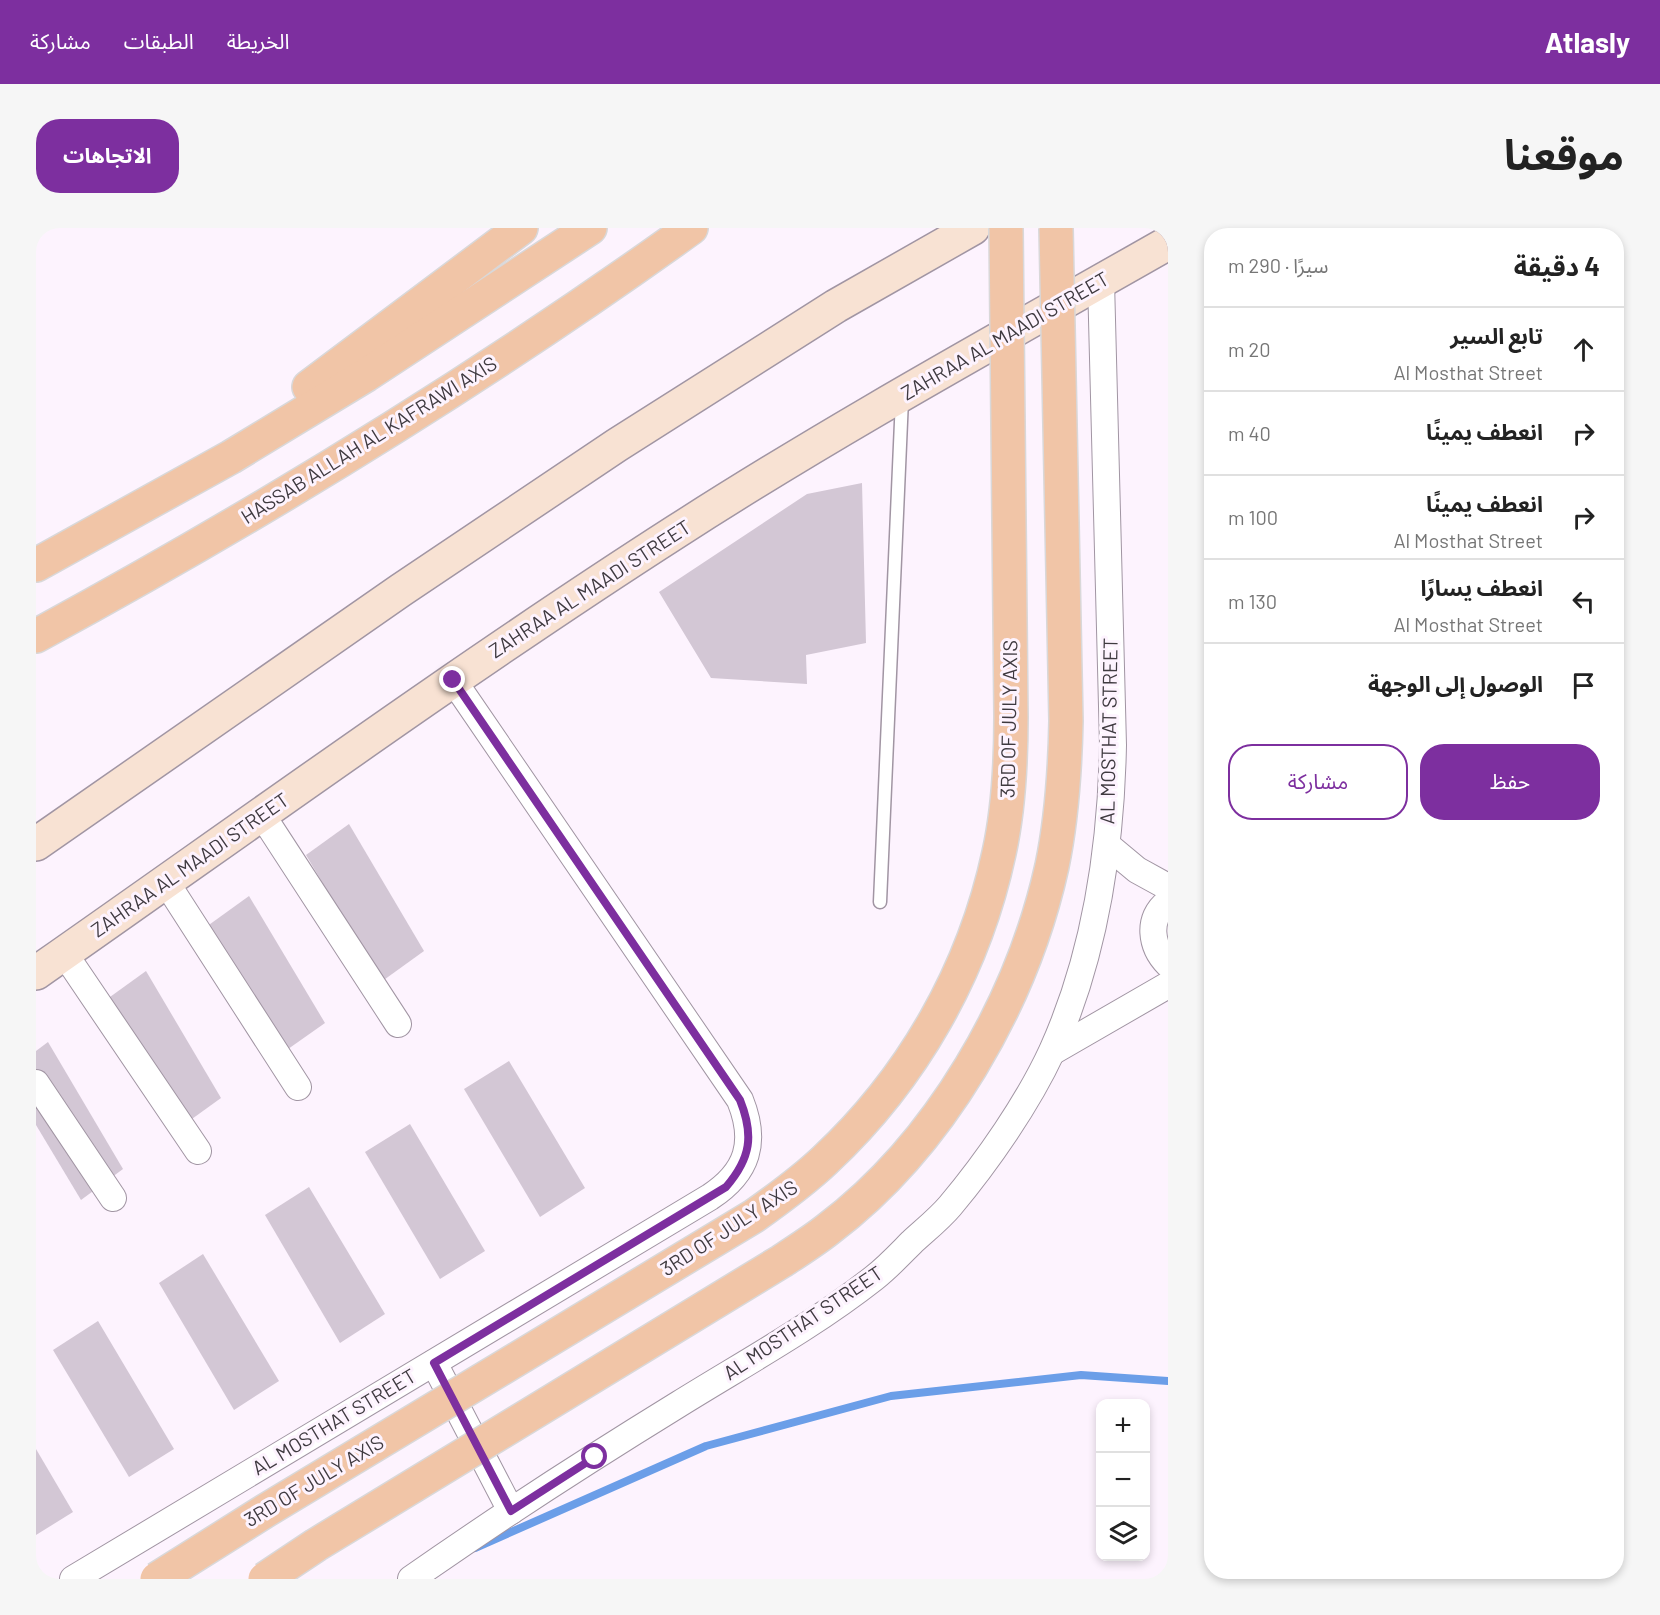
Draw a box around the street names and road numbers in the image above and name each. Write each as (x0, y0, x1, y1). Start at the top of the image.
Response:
street label: ZAHRAA AL MAADI STREET (897, 266, 1112, 404)
street label: HASSAB ALLAH AL KAFRAWI AXIS (236, 350, 501, 528)
street label: ZAHRAA AL MAADI STREET (484, 514, 695, 662)
street label: AL MOSTHAT STREET (1094, 637, 1122, 825)
street label: 3RD OF JULY AXIS (995, 640, 1021, 798)
street label: ZAHRAA AL MAADI STREET (86, 787, 293, 942)
street label: 3RD OF JULY AXIS (656, 1174, 801, 1280)
street label: AL MOSTHAT STREET (718, 1260, 887, 1384)
street label: AL MOSTHAT STREET (247, 1363, 420, 1480)
street label: 3RD OF JULY AXIS (239, 1429, 387, 1531)

